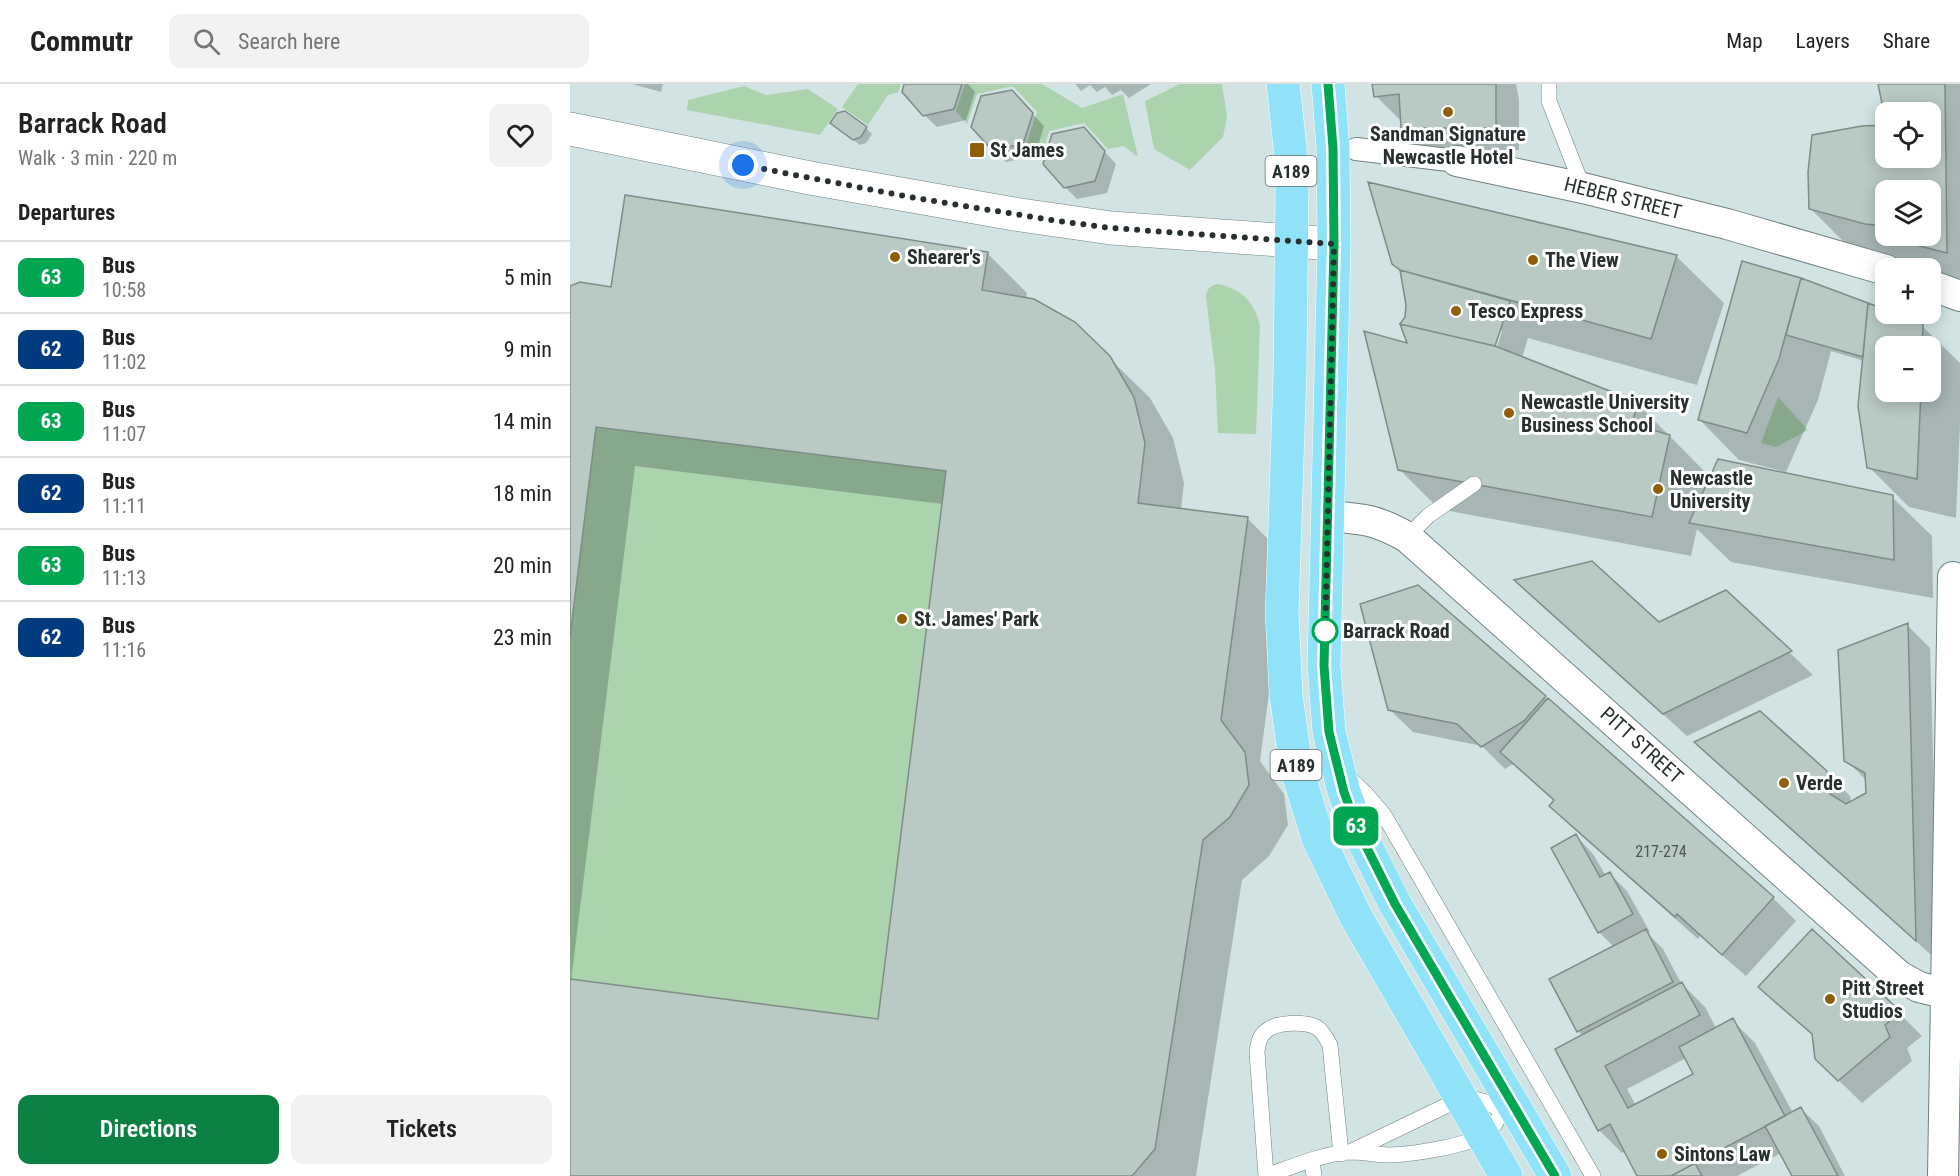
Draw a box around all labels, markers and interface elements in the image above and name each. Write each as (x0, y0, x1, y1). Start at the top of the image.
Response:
search box (169, 14, 589, 68)
text: Commutr (30, 25, 133, 58)
icon: search (190, 25, 223, 58)
text: Search here (238, 29, 340, 54)
text: Map (1726, 29, 1763, 53)
text: Layers (1796, 29, 1850, 53)
text: Share (1883, 29, 1930, 53)
map controls (1875, 102, 1941, 402)
button: locate (1875, 102, 1941, 168)
button: heart (489, 104, 552, 167)
marker: Sandman Signature Newcastle Hotel (1441, 105, 1455, 119)
text: Barrack Road (18, 107, 167, 140)
place label: Sandman Signature Newcastle Hotel (1370, 122, 1526, 169)
place label: St James (990, 138, 1064, 162)
marker: St James (968, 141, 986, 159)
text: Walk · 3 min · 220 m (18, 146, 177, 170)
your location (728, 150, 758, 180)
road number: A189 (1266, 156, 1316, 186)
street label: HEBER STREET (1562, 172, 1684, 224)
button: layers (1875, 180, 1941, 246)
text: Departures (18, 200, 115, 225)
place label: Shearer's (907, 245, 981, 269)
place label: The View (1545, 248, 1619, 272)
marker: Shearer's (888, 250, 902, 264)
text: Bus (102, 253, 135, 278)
marker: The View (1526, 253, 1540, 267)
button: + (1875, 258, 1941, 324)
text: 63 (40, 265, 62, 289)
text: 5 min (504, 265, 552, 290)
text: 10:58 (102, 278, 146, 302)
place label: Tesco Express (1468, 299, 1583, 323)
marker: Tesco Express (1449, 304, 1463, 318)
text: Bus (102, 325, 135, 350)
button: − (1875, 336, 1941, 402)
text: 62 (40, 337, 62, 361)
text: 9 min (504, 337, 552, 362)
text: 11:02 (102, 350, 146, 374)
place label: Newcastle University Business School (1521, 390, 1689, 437)
text: Bus (102, 397, 135, 422)
marker: Newcastle University Business School (1502, 406, 1516, 420)
text: 63 (40, 409, 62, 433)
text: 14 min (493, 409, 552, 434)
text: 11:07 (102, 422, 146, 446)
place label: Newcastle University (1670, 466, 1753, 513)
text: Bus (102, 469, 135, 494)
text: 62 (40, 481, 62, 505)
text: 18 min (493, 481, 552, 506)
marker: Newcastle University (1651, 482, 1665, 496)
text: 11:11 (102, 494, 146, 518)
text: Bus (102, 541, 135, 566)
text: 63 (40, 553, 62, 577)
text: 20 min (493, 553, 552, 578)
text: 11:13 (102, 566, 146, 590)
place label: St. James' Park (914, 607, 1039, 631)
marker: St. James' Park (895, 612, 909, 626)
text: Bus (102, 613, 135, 638)
marker: Barrack Road (1312, 618, 1338, 644)
place label: Barrack Road (1343, 619, 1450, 643)
text: 62 (40, 625, 62, 649)
text: 23 min (493, 625, 552, 650)
text: 11:16 (102, 638, 146, 662)
street label: PITT STREET (1596, 702, 1688, 788)
road number: A189 (1270, 750, 1322, 780)
place label: Verde (1796, 771, 1843, 795)
marker: Verde (1777, 776, 1791, 790)
line badge: 63 (1329, 806, 1383, 846)
text: 63 (1345, 814, 1367, 838)
house number: 217-274 (1635, 842, 1687, 861)
place label: Pitt Street Studios (1842, 976, 1924, 1023)
marker: Pitt Street Studios (1823, 992, 1837, 1006)
button: Directions (18, 1095, 279, 1164)
button: Tickets (291, 1095, 552, 1164)
place label: Sintons Law (1674, 1142, 1771, 1166)
marker: Sintons Law (1655, 1147, 1669, 1161)

